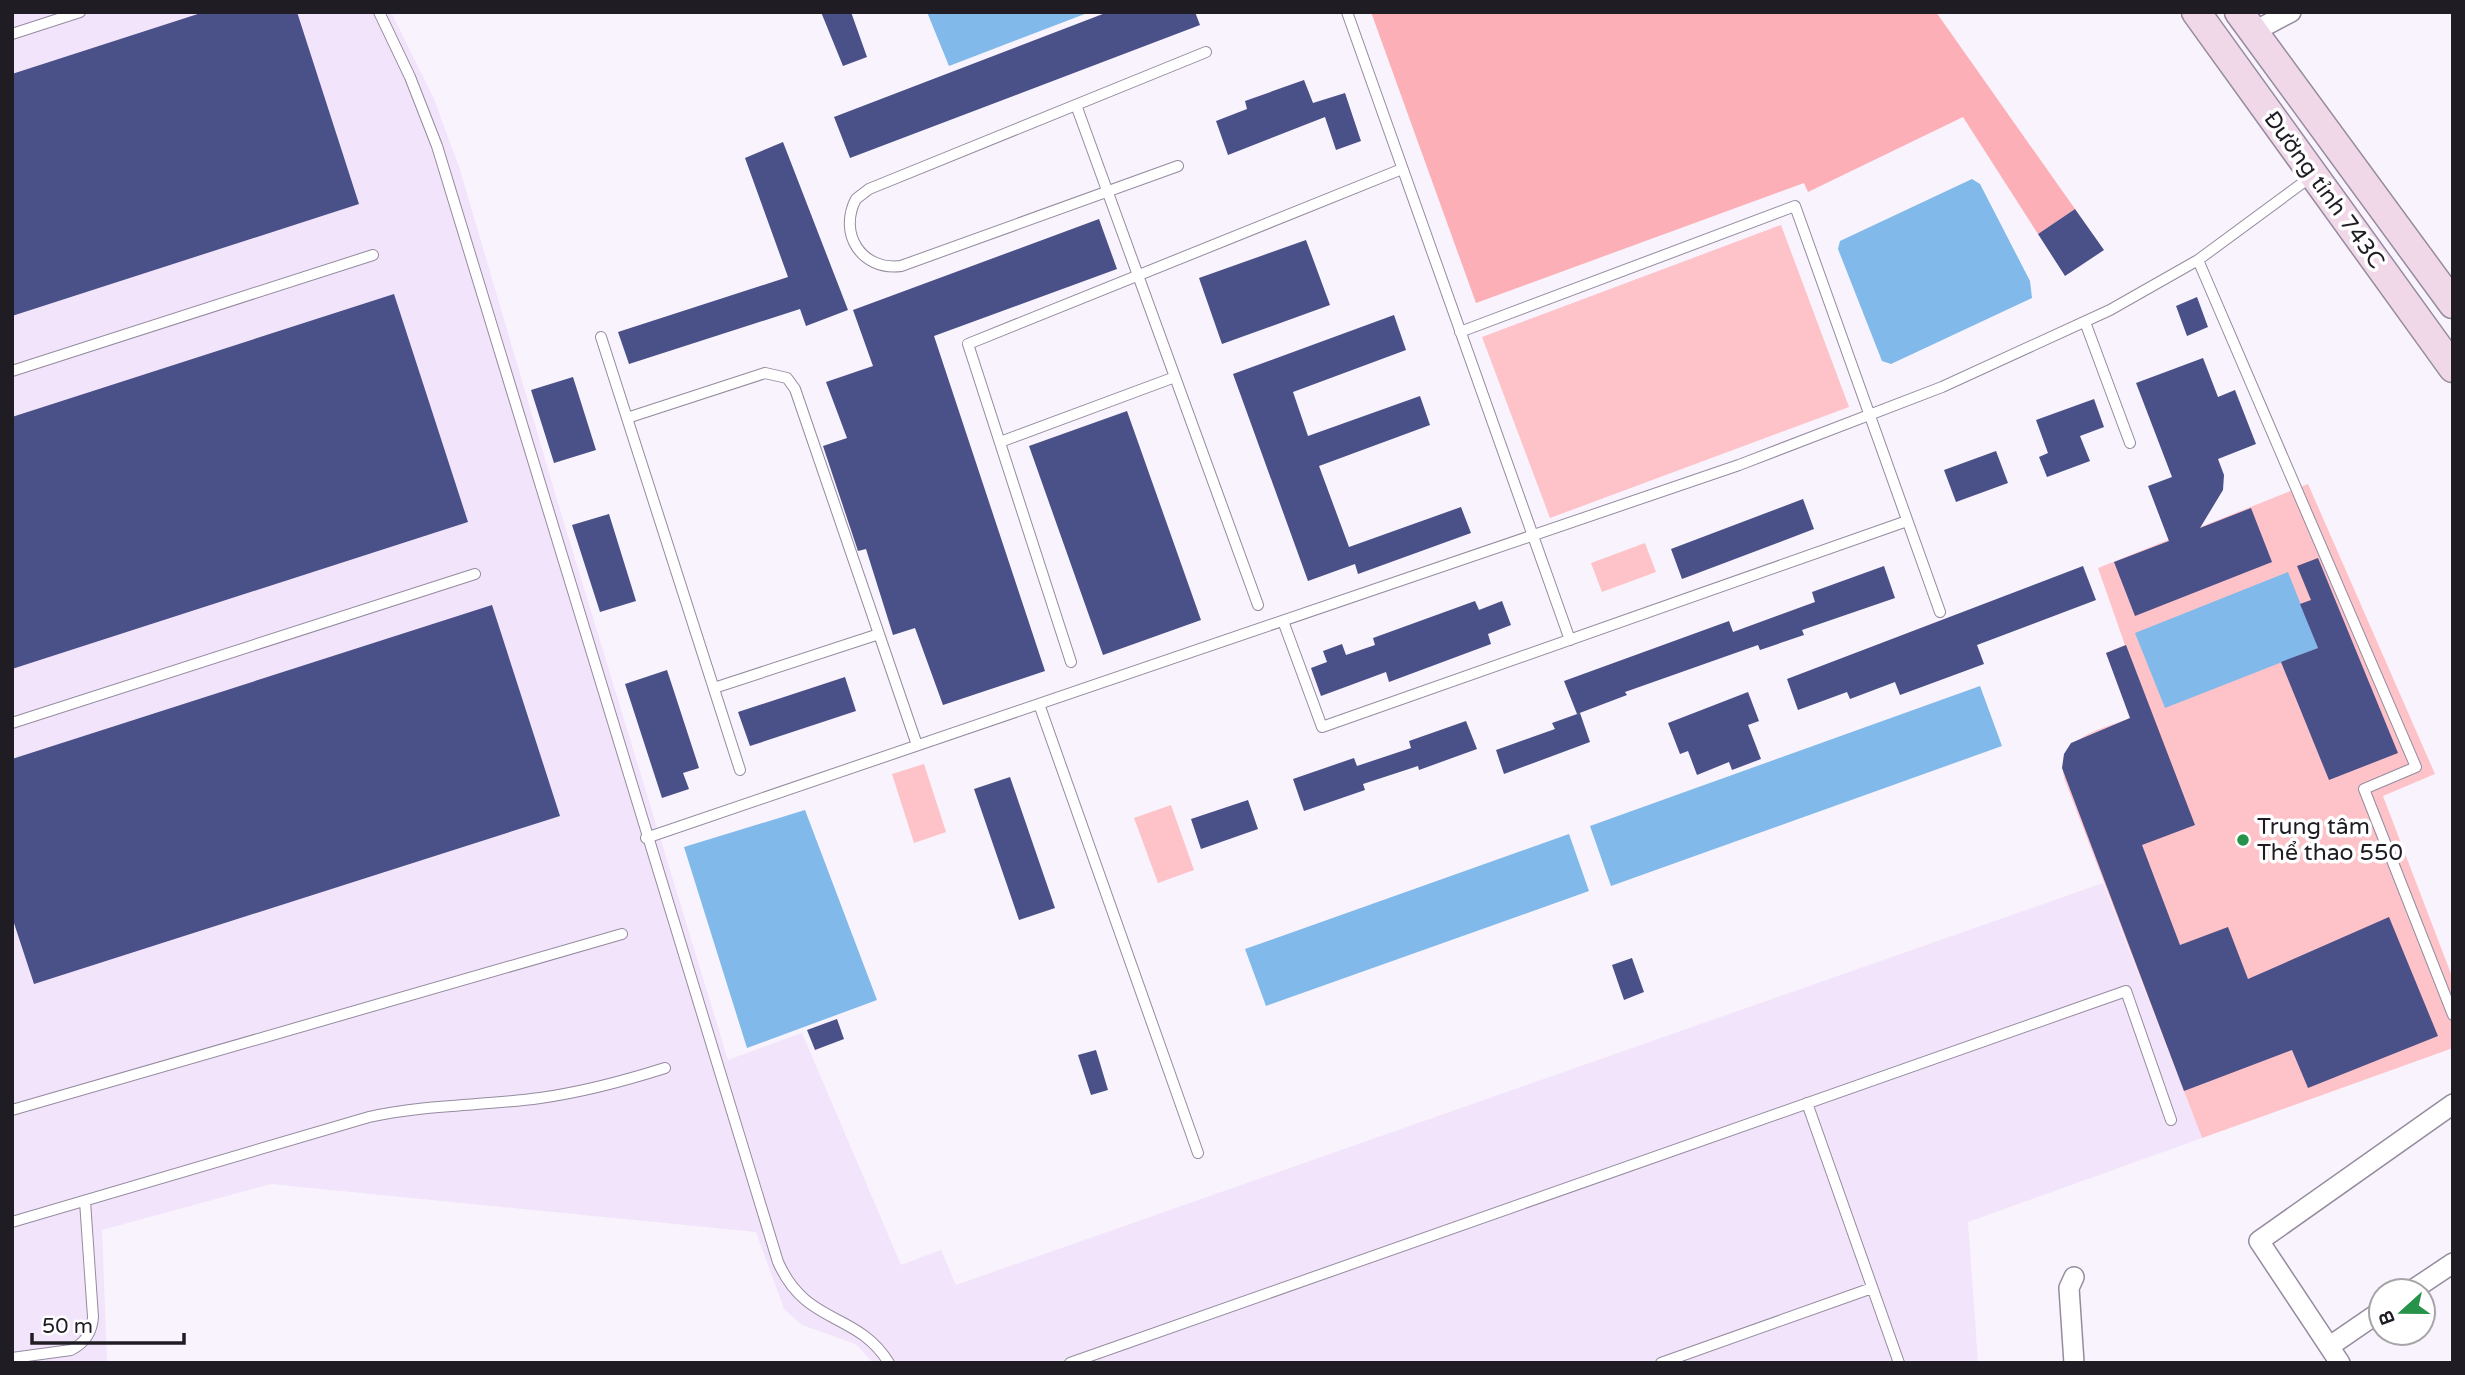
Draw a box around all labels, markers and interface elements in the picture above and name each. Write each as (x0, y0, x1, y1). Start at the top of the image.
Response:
street label: Đường tỉnh 743C (2257, 106, 2391, 274)
place label: Trung tâm Thể thao 550 (2257, 813, 2403, 867)
marker: Trung tâm Thể thao 550 (2235, 832, 2251, 848)
north arrow (2367, 1277, 2437, 1347)
scale bar (32, 1302, 184, 1346)
text: B (2374, 1308, 2400, 1328)
text: 50 m (42, 1314, 93, 1339)

